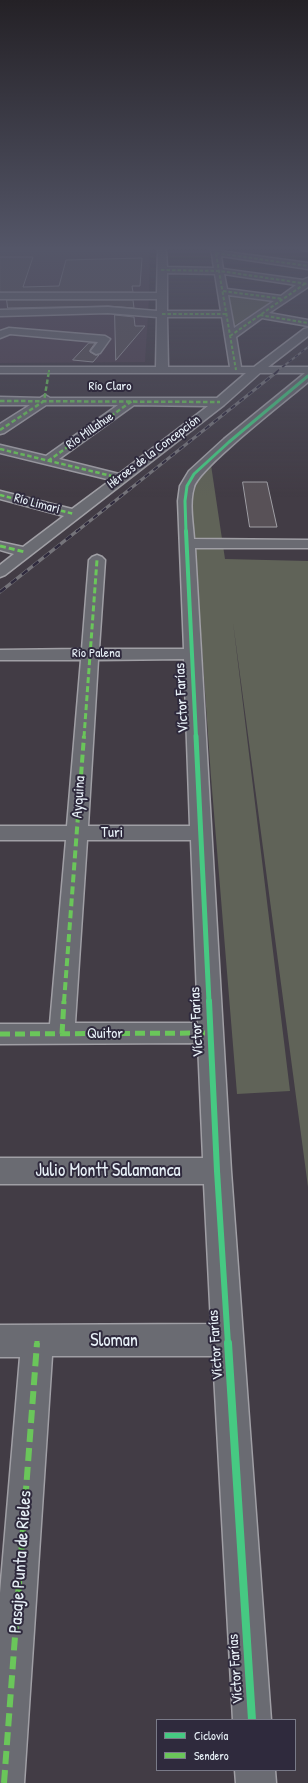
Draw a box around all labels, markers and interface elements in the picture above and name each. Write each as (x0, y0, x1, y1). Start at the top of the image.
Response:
street label: Río Claro (89, 379, 131, 395)
street label: Río Millahue (63, 409, 117, 453)
street label: Héroes de la Concepción (104, 412, 204, 492)
street label: Río Limarí (12, 490, 62, 518)
street label: Río Palena (72, 646, 120, 662)
street label: Víctor Farías (171, 662, 193, 734)
street label: Ayquina (69, 775, 89, 819)
street label: Turi (101, 824, 123, 842)
street label: Víctor Farías (186, 986, 208, 1058)
street label: Quitor (87, 1025, 123, 1043)
street label: Julio Montt Salamanca (35, 1160, 181, 1182)
street label: Víctor Farías (205, 1309, 227, 1381)
street label: Sloman (90, 1330, 138, 1352)
street label: Pasaje Punta de Rieles (5, 1490, 37, 1634)
street label: Víctor Farías (225, 1633, 247, 1705)
legend (156, 1719, 296, 1771)
text: Ciclovía (194, 1727, 228, 1744)
text: Sendero (194, 1747, 229, 1764)

